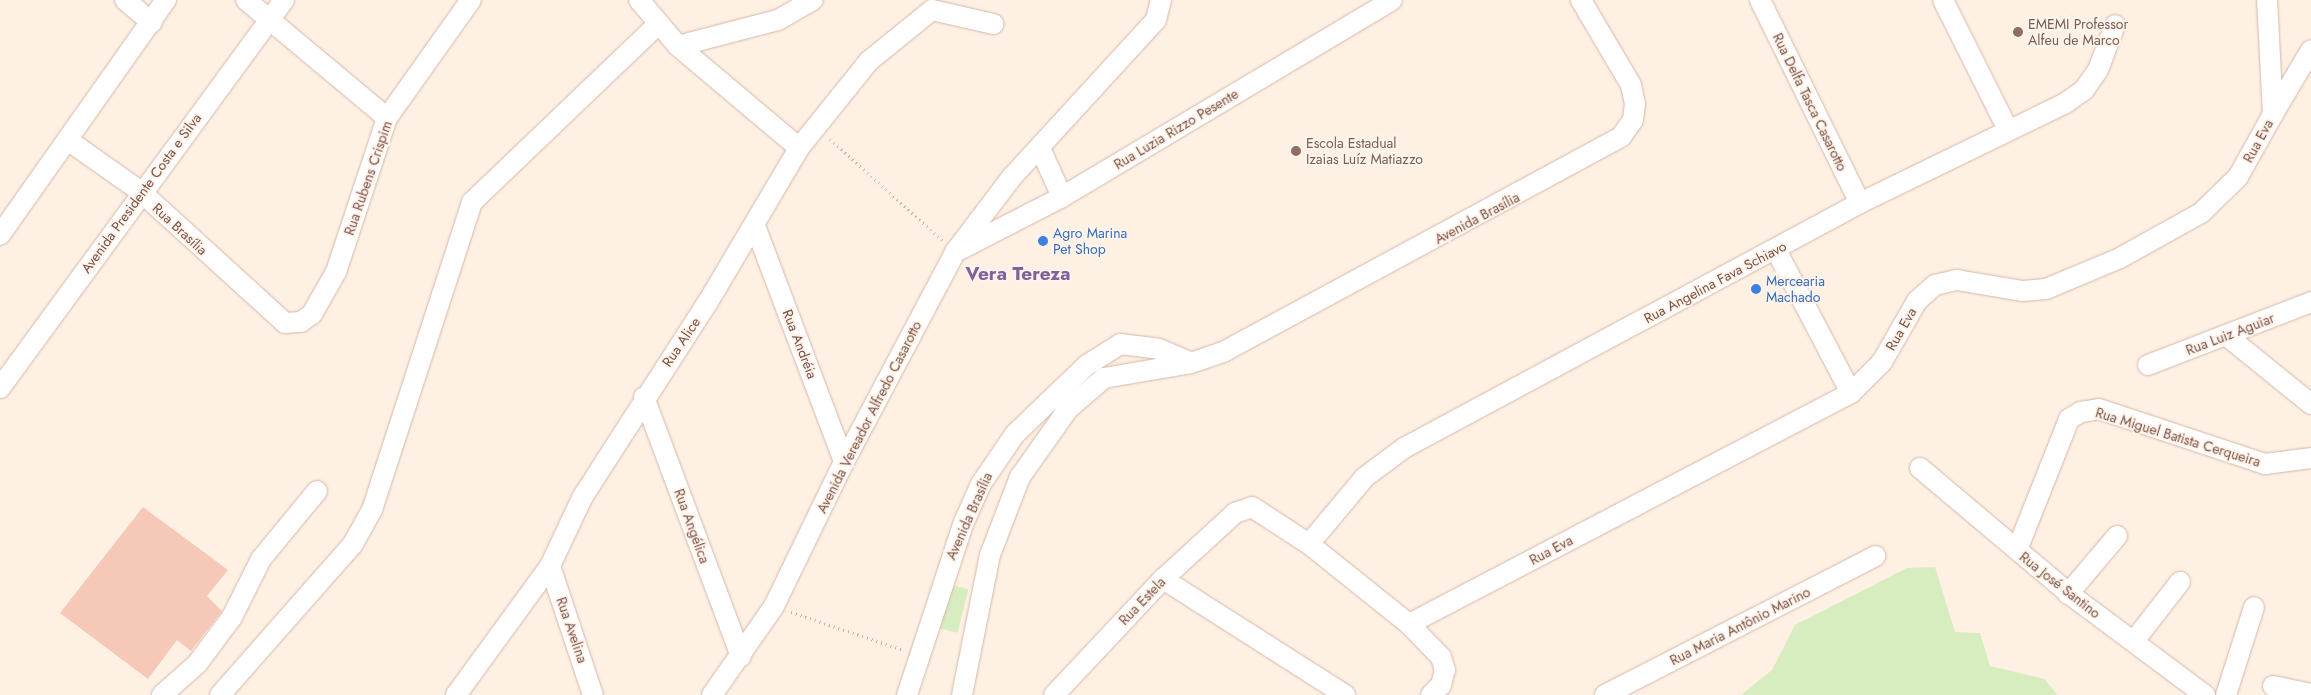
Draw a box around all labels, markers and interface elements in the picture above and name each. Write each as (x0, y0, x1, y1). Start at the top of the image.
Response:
place label: EMEMI Professor Alfeu de Marco (2028, 16, 2128, 48)
marker: EMEMI Professor Alfeu de Marco (2012, 26, 2024, 38)
street label: Rua Delfa Tasca Casarotto (1769, 30, 1851, 174)
street label: Rua Luzia Rizzo Pesente (1111, 85, 1241, 173)
street label: Avenida Presidente Costa e Silva (77, 110, 205, 276)
street label: Rua Eva (2239, 116, 2277, 166)
street label: Rua Rubens Crispim (341, 119, 395, 237)
place label: Escola Estadual Izaias Luíz Matiazzo (1306, 135, 1423, 168)
marker: Escola Estadual Izaias Luíz Matiazzo (1290, 145, 1302, 157)
street label: Avenida Brasília (1432, 189, 1522, 247)
street label: Rua Brasília (149, 200, 211, 258)
place label: Agro Marina Pet Shop (1053, 225, 1127, 258)
marker: Agro Marina Pet Shop (1037, 235, 1049, 247)
street label: Rua Angelina Fava Schiavo (1641, 237, 1789, 327)
district label: Vera Tereza (965, 263, 1071, 285)
place label: Mercearia Machado (1766, 273, 1825, 306)
marker: Mercearia Machado (1750, 283, 1762, 295)
street label: Rua Eva (1882, 305, 1920, 353)
street label: Rua Andréia (779, 307, 821, 381)
street label: Rua Luiz Aguiar (2183, 309, 2277, 359)
street label: Rua Alice (658, 314, 704, 370)
street label: Avenida Vereador Alfredo Casarotto (813, 318, 925, 516)
street label: Rua Miguel Batista Cerqueira (2093, 404, 2263, 470)
street label: Avenida Brasília (942, 470, 996, 562)
street label: Rua Angélica (671, 486, 713, 566)
street label: Rua Eva (1526, 532, 1576, 568)
street label: Rua José Santino (2016, 548, 2104, 622)
street label: Rua Estela (1115, 574, 1169, 628)
street label: Rua Maria Antônio Marino (1667, 583, 1813, 669)
street label: Rua Avelina (553, 595, 591, 665)

